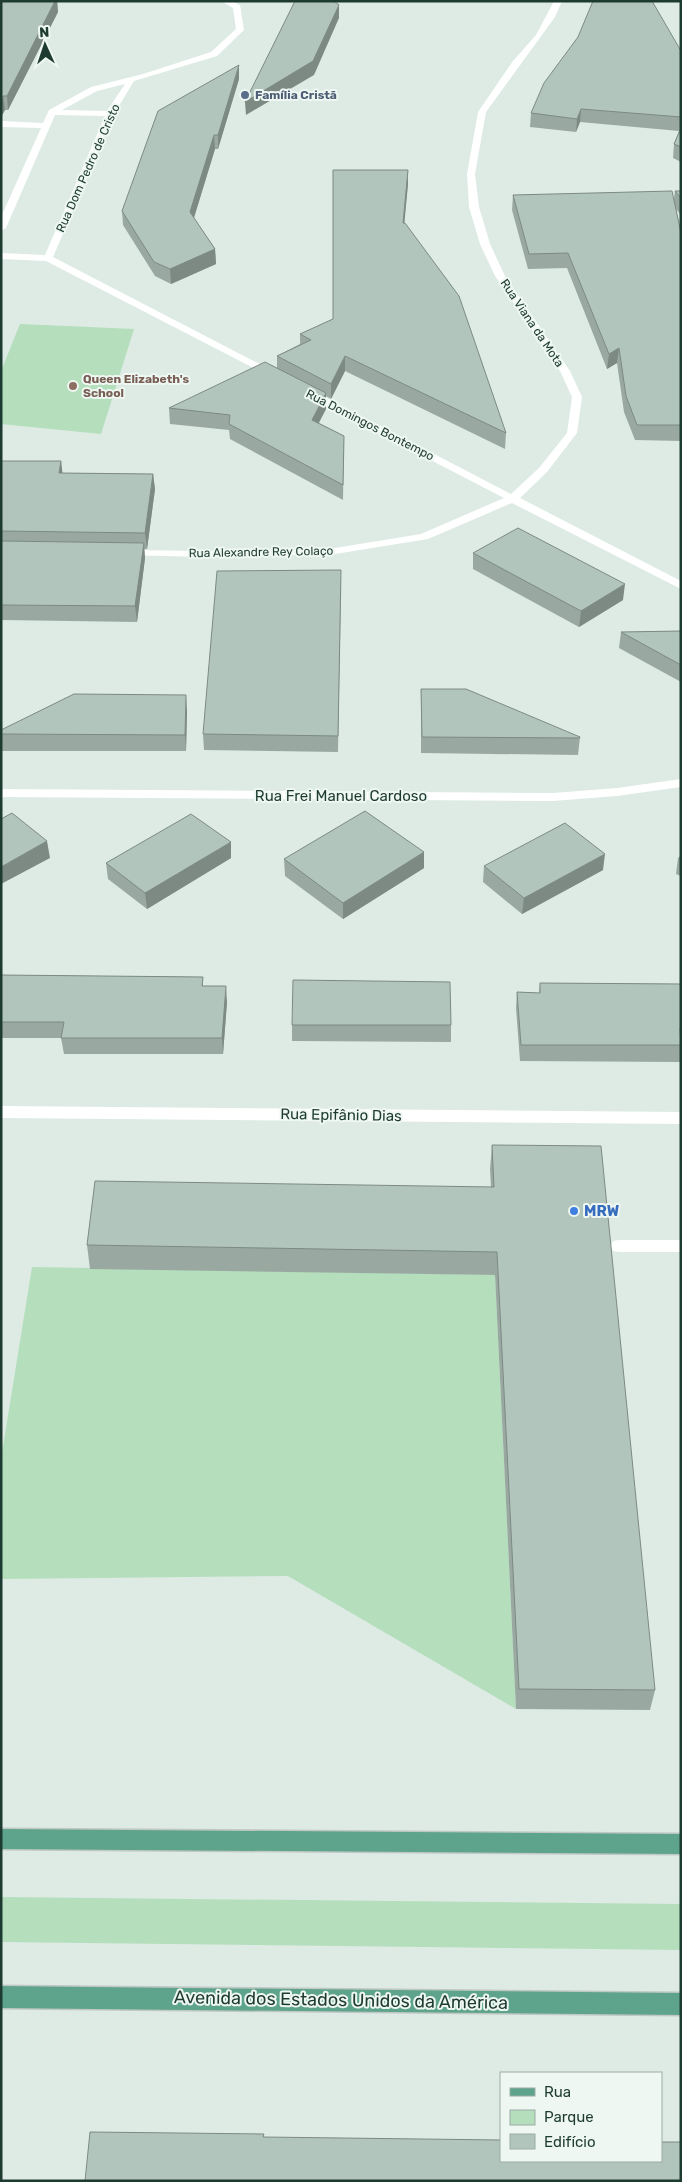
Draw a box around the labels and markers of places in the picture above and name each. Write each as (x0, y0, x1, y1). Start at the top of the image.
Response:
place label: Família Cristã (255, 88, 337, 102)
marker: Família Cristã (239, 89, 251, 101)
place label: Queen Elizabeth's School (83, 372, 190, 400)
marker: Queen Elizabeth's School (67, 380, 79, 392)
place label: MRW (584, 1202, 619, 1220)
marker: MRW (568, 1205, 580, 1217)

